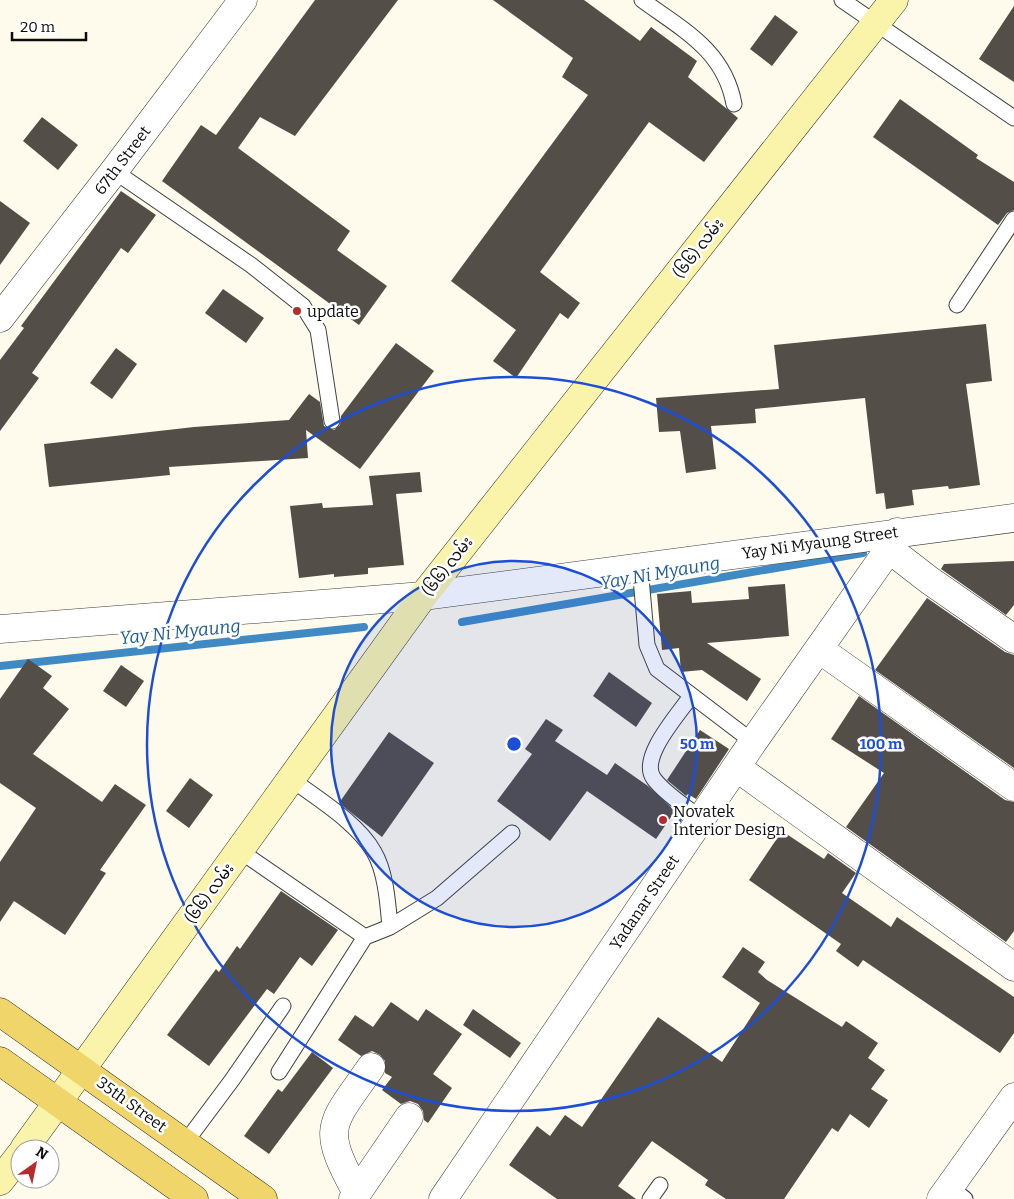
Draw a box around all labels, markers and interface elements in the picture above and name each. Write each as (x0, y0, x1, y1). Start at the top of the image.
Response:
scale bar (12, 10, 86, 42)
text: 20 m (20, 18, 56, 36)
street label: 67th Street (90, 122, 155, 198)
street label: (၆၆) လမ်း (668, 213, 728, 282)
place label: update (307, 302, 359, 321)
marker: update (291, 305, 303, 317)
street label: Yay Ni Myaung Street (741, 522, 900, 563)
street label: (၆၆) လမ်း (417, 531, 477, 600)
water label: Yay Ni Myaung (598, 552, 722, 594)
water label: Yay Ni Myaung (118, 615, 242, 649)
centre of rings (505, 735, 523, 753)
text: 50 m (680, 735, 715, 753)
text: 100 m (860, 735, 903, 753)
place label: Novatek Interior Design (673, 802, 786, 839)
marker: Novatek Interior Design (657, 814, 669, 826)
street label: Yadanar Street (606, 851, 683, 953)
street label: (၆၆) လမ်း (179, 858, 238, 927)
street label: 35th Street (93, 1073, 170, 1136)
north arrow (10, 1139, 60, 1189)
text: N (33, 1143, 51, 1164)

